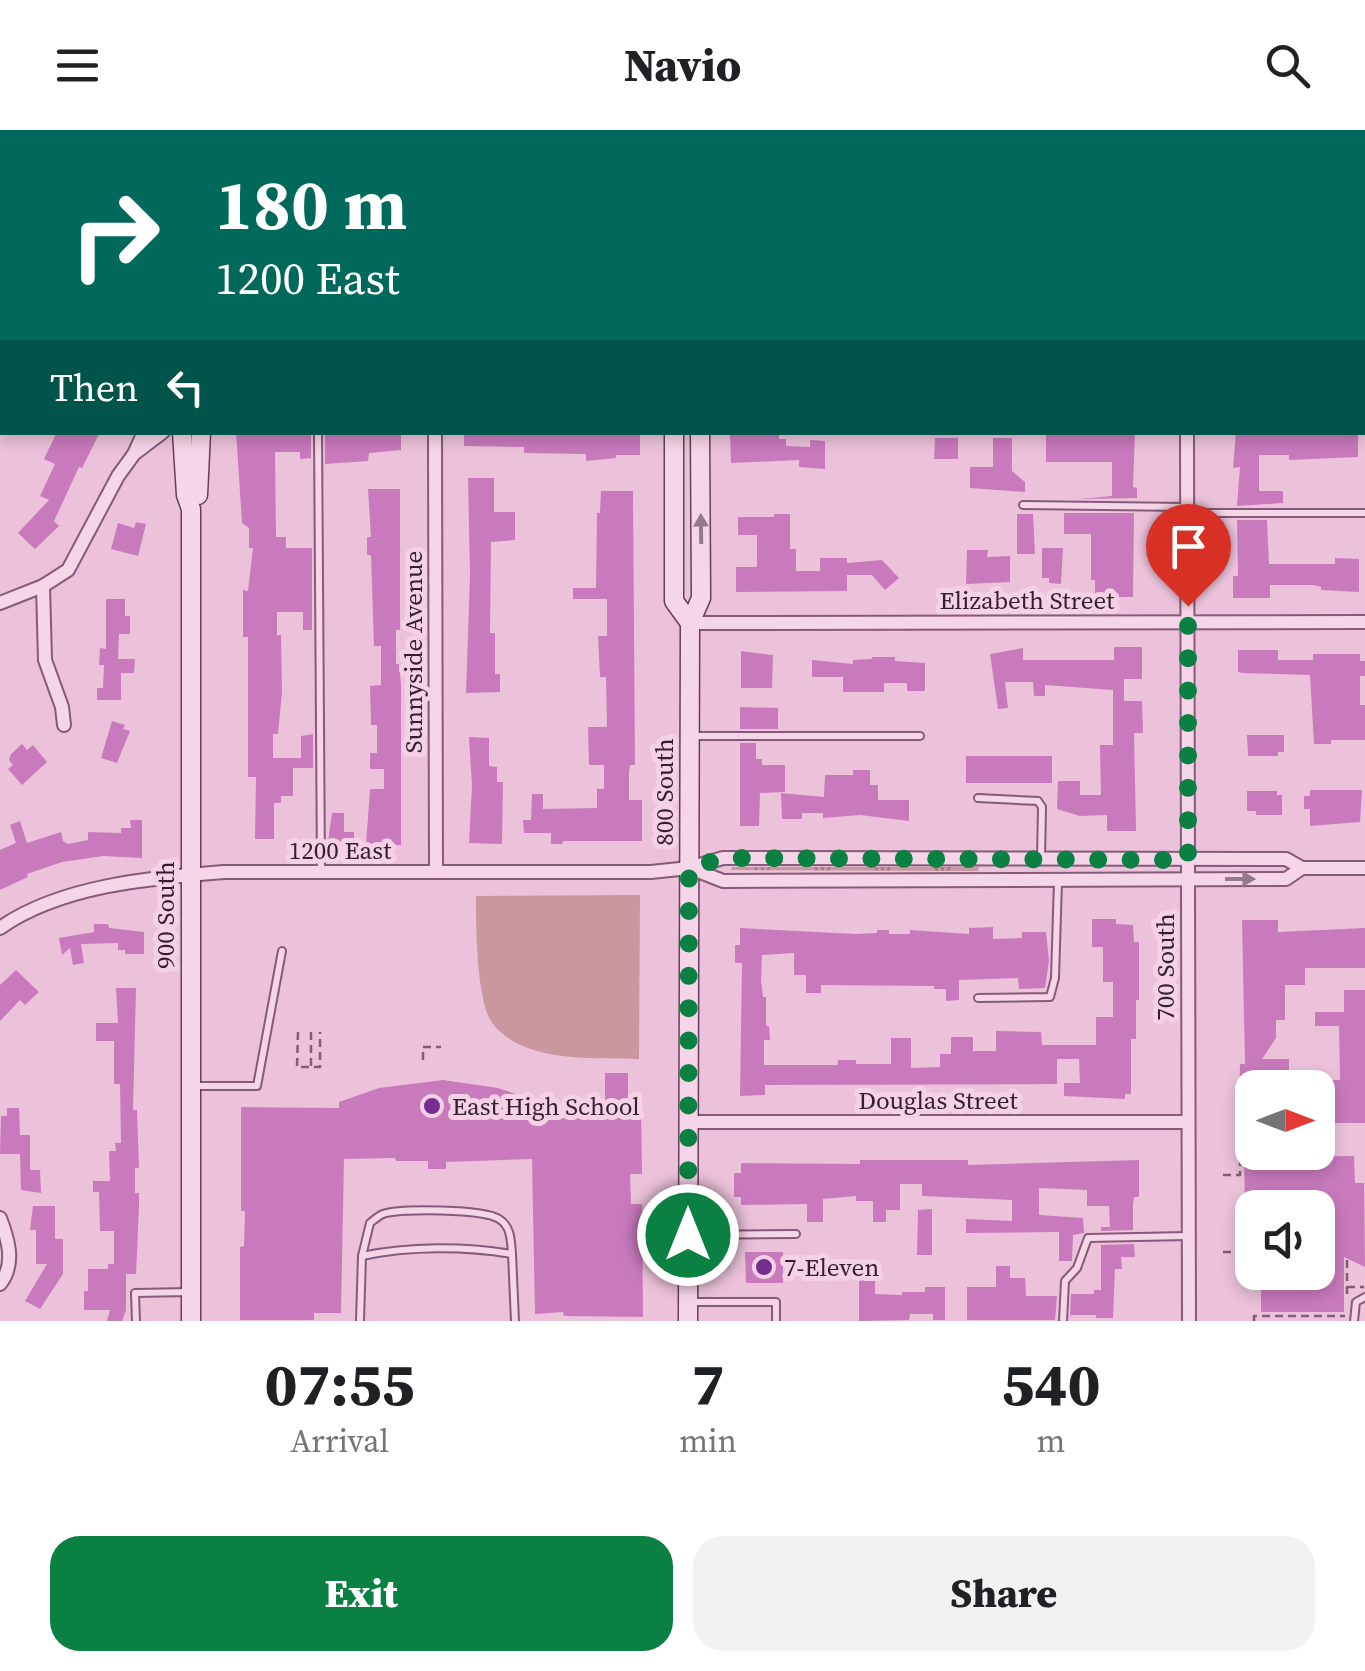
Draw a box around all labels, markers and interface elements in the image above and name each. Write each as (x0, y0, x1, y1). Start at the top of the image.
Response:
text: Navio (624, 34, 741, 96)
icon: menu (50, 38, 105, 93)
icon: search (1260, 38, 1315, 93)
text: 180 m (215, 156, 407, 252)
icon: right (50, 170, 180, 300)
text: 1200 East (215, 247, 400, 309)
icon: left (158, 360, 213, 415)
text: Then (50, 362, 138, 414)
pin (1146, 504, 1231, 607)
one-way arrow (693, 512, 709, 544)
icon: arrive (1161, 519, 1216, 574)
street label: Sunnyside Avenue (396, 551, 430, 753)
street label: Elizabeth Street (940, 583, 1115, 617)
street label: 800 South (647, 738, 681, 846)
street label: 1200 East (289, 833, 392, 867)
street label: 900 South (148, 861, 182, 969)
one-way arrow (1224, 871, 1256, 887)
street label: 700 South (1148, 913, 1182, 1021)
north arrow (1235, 1070, 1335, 1170)
map controls (1235, 1070, 1335, 1290)
street label: Douglas Street (858, 1083, 1019, 1117)
place label: East High School (452, 1089, 640, 1123)
marker: East High School (421, 1095, 443, 1117)
position arrow (636, 1183, 740, 1287)
button: sound (1235, 1190, 1335, 1290)
place label: 7-Eleven (784, 1250, 879, 1284)
marker: 7-Eleven (753, 1256, 775, 1278)
text: 07:55 (264, 1343, 415, 1425)
text: 7 (691, 1343, 725, 1425)
text: 540 (1001, 1343, 1101, 1425)
text: Arrival (290, 1419, 389, 1463)
text: min (679, 1419, 737, 1463)
text: m (1037, 1419, 1065, 1463)
button: Exit (50, 1536, 673, 1651)
button: Share (693, 1536, 1315, 1651)

